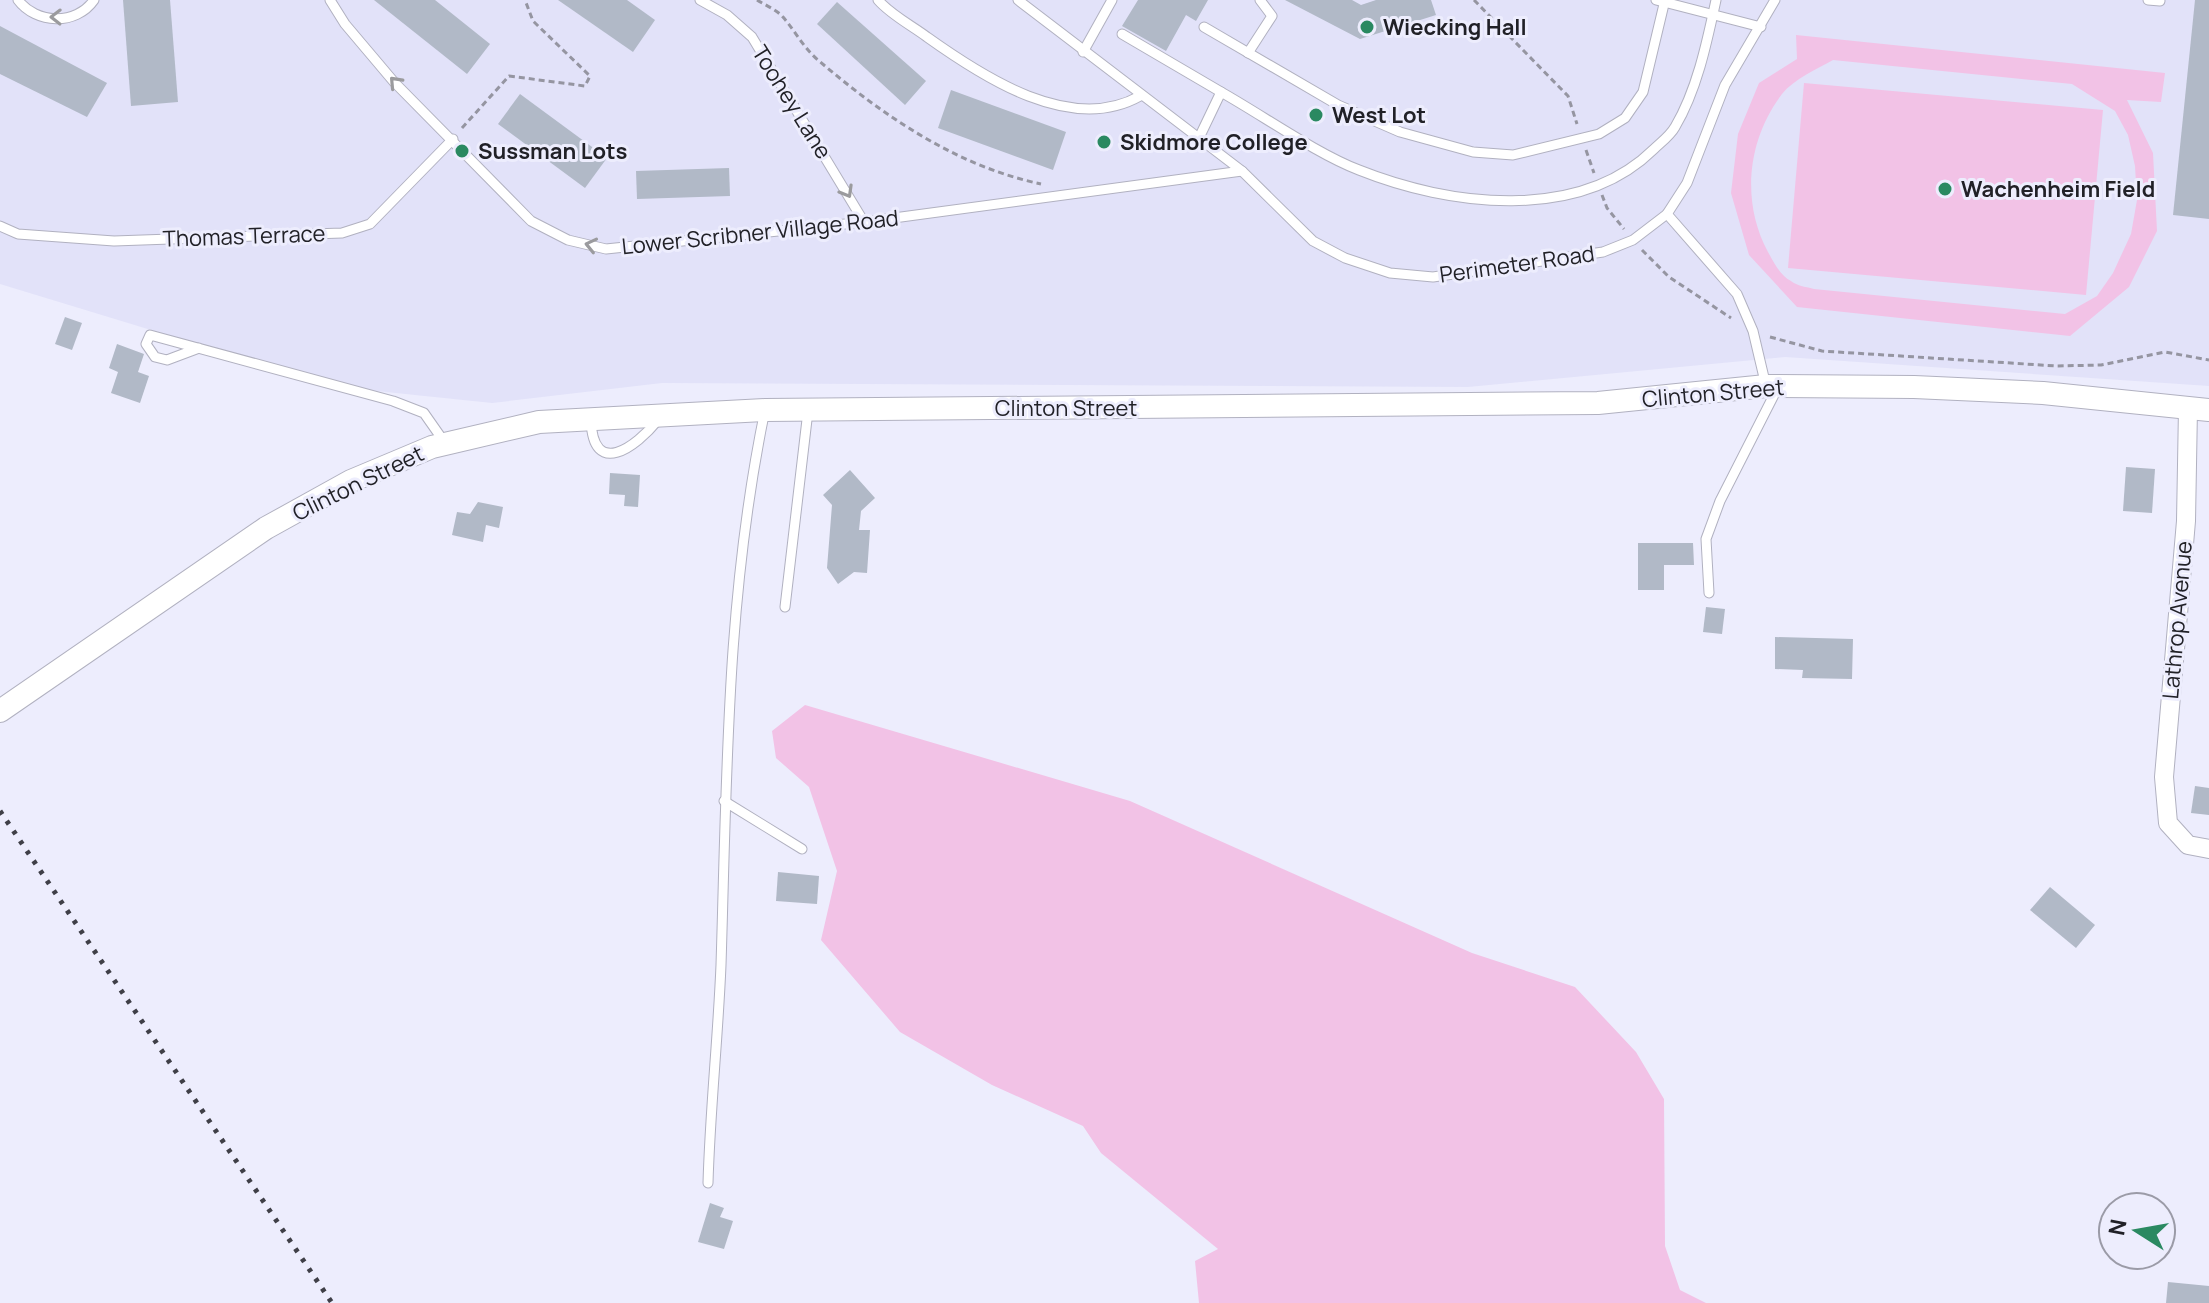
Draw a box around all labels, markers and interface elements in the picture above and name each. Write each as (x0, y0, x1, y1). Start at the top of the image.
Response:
one-way arrow (50, 8, 62, 26)
place label: Wiecking Hall (1383, 12, 1527, 42)
marker: Wiecking Hall (1358, 18, 1376, 36)
street label: Toohey Lane (745, 40, 839, 165)
one-way arrow (390, 77, 405, 91)
place label: West Lot (1332, 100, 1426, 130)
marker: West Lot (1307, 106, 1325, 124)
place label: Skidmore College (1120, 127, 1308, 157)
marker: Skidmore College (1095, 133, 1113, 151)
place label: Sussman Lots (478, 136, 628, 166)
marker: Sussman Lots (453, 142, 471, 160)
place label: Wachenheim Field (1961, 174, 2155, 204)
marker: Wachenheim Field (1936, 180, 1954, 198)
one-way arrow (837, 184, 853, 198)
street label: Lower Scribner Village Road (620, 203, 900, 261)
street label: Thomas Terrace (162, 218, 326, 254)
one-way arrow (585, 238, 599, 255)
street label: Perimeter Road (1438, 238, 1596, 290)
street label: Clinton Street (1641, 372, 1785, 414)
street label: Clinton Street (995, 393, 1137, 423)
street label: Clinton Street (287, 438, 429, 528)
street label: Lathrop Avenue (2155, 539, 2199, 700)
north arrow (2097, 1191, 2177, 1271)
text: N (2101, 1217, 2134, 1238)

